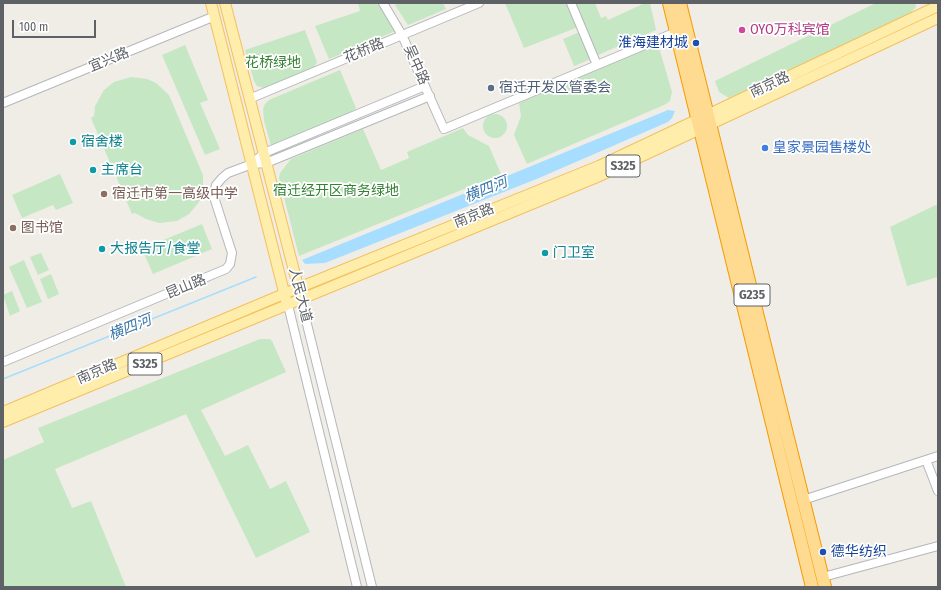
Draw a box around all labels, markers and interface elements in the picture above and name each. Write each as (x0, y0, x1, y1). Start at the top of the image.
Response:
scale bar (14, 12, 98, 38)
text: 100 m (19, 20, 48, 34)
place label: OYO万科宾馆 (750, 22, 830, 38)
marker: OYO万科宾馆 (737, 25, 747, 35)
street label: 花桥路 (341, 35, 387, 67)
place label: 淮海建材城 (618, 35, 688, 51)
marker: 淮海建材城 (691, 38, 701, 48)
street label: 吴中路 (400, 42, 432, 88)
street label: 宜兴路 (86, 44, 132, 76)
park label: 花桥绿地 (245, 55, 301, 71)
street label: 南京路 (747, 69, 793, 101)
place label: 宿迁开发区管委会 (499, 80, 611, 96)
marker: 宿迁开发区管委会 (486, 83, 496, 93)
place label: 宿舍楼 (81, 134, 123, 150)
marker: 宿舍楼 (68, 137, 78, 147)
place label: 皇家景园售楼处 (773, 140, 871, 156)
marker: 皇家景园售楼处 (760, 143, 770, 153)
road number: S325 (606, 155, 640, 177)
place label: 主席台 (101, 162, 143, 178)
marker: 主席台 (88, 165, 98, 175)
water label: 横四河 (462, 173, 510, 207)
park label: 宿迁经开区商务绿地 (273, 183, 399, 199)
place label: 宿迁市第一高级中学 (112, 186, 238, 202)
marker: 宿迁市第一高级中学 (99, 189, 109, 199)
street label: 南京路 (451, 200, 497, 232)
place label: 图书馆 (21, 220, 63, 236)
marker: 图书馆 (8, 223, 18, 233)
place label: 大报告厅/食堂 (110, 241, 201, 257)
marker: 大报告厅/食堂 (97, 244, 107, 254)
place label: 门卫室 (553, 245, 595, 261)
marker: 门卫室 (540, 248, 550, 258)
street label: 人民大道 (285, 266, 315, 324)
street label: 昆山路 (163, 271, 209, 303)
road number: G235 (734, 284, 770, 306)
water label: 横四河 (106, 311, 154, 345)
road number: S325 (128, 353, 162, 375)
street label: 南京路 (74, 356, 120, 388)
place label: 德华纺织 (831, 544, 887, 560)
marker: 德华纺织 (818, 547, 828, 557)

